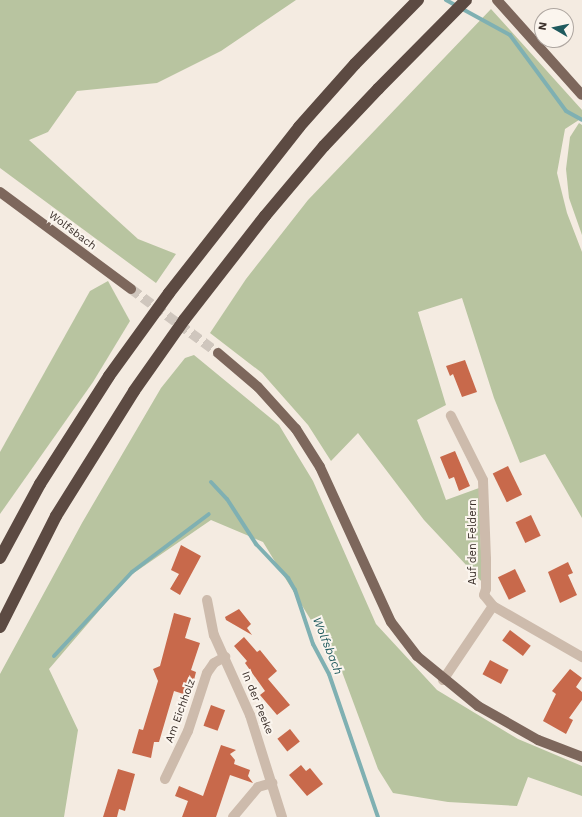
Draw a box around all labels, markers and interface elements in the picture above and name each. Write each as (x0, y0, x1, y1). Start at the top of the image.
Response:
north arrow (534, 8, 574, 48)
text: N (536, 21, 550, 31)
street label: Wolfsbach (46, 209, 98, 253)
street label: Auf den Feldern (466, 499, 480, 585)
water label: Wolfsbach (309, 615, 345, 677)
street label: In der Peeke (238, 669, 276, 737)
street label: Am Eichholz (163, 677, 199, 745)

